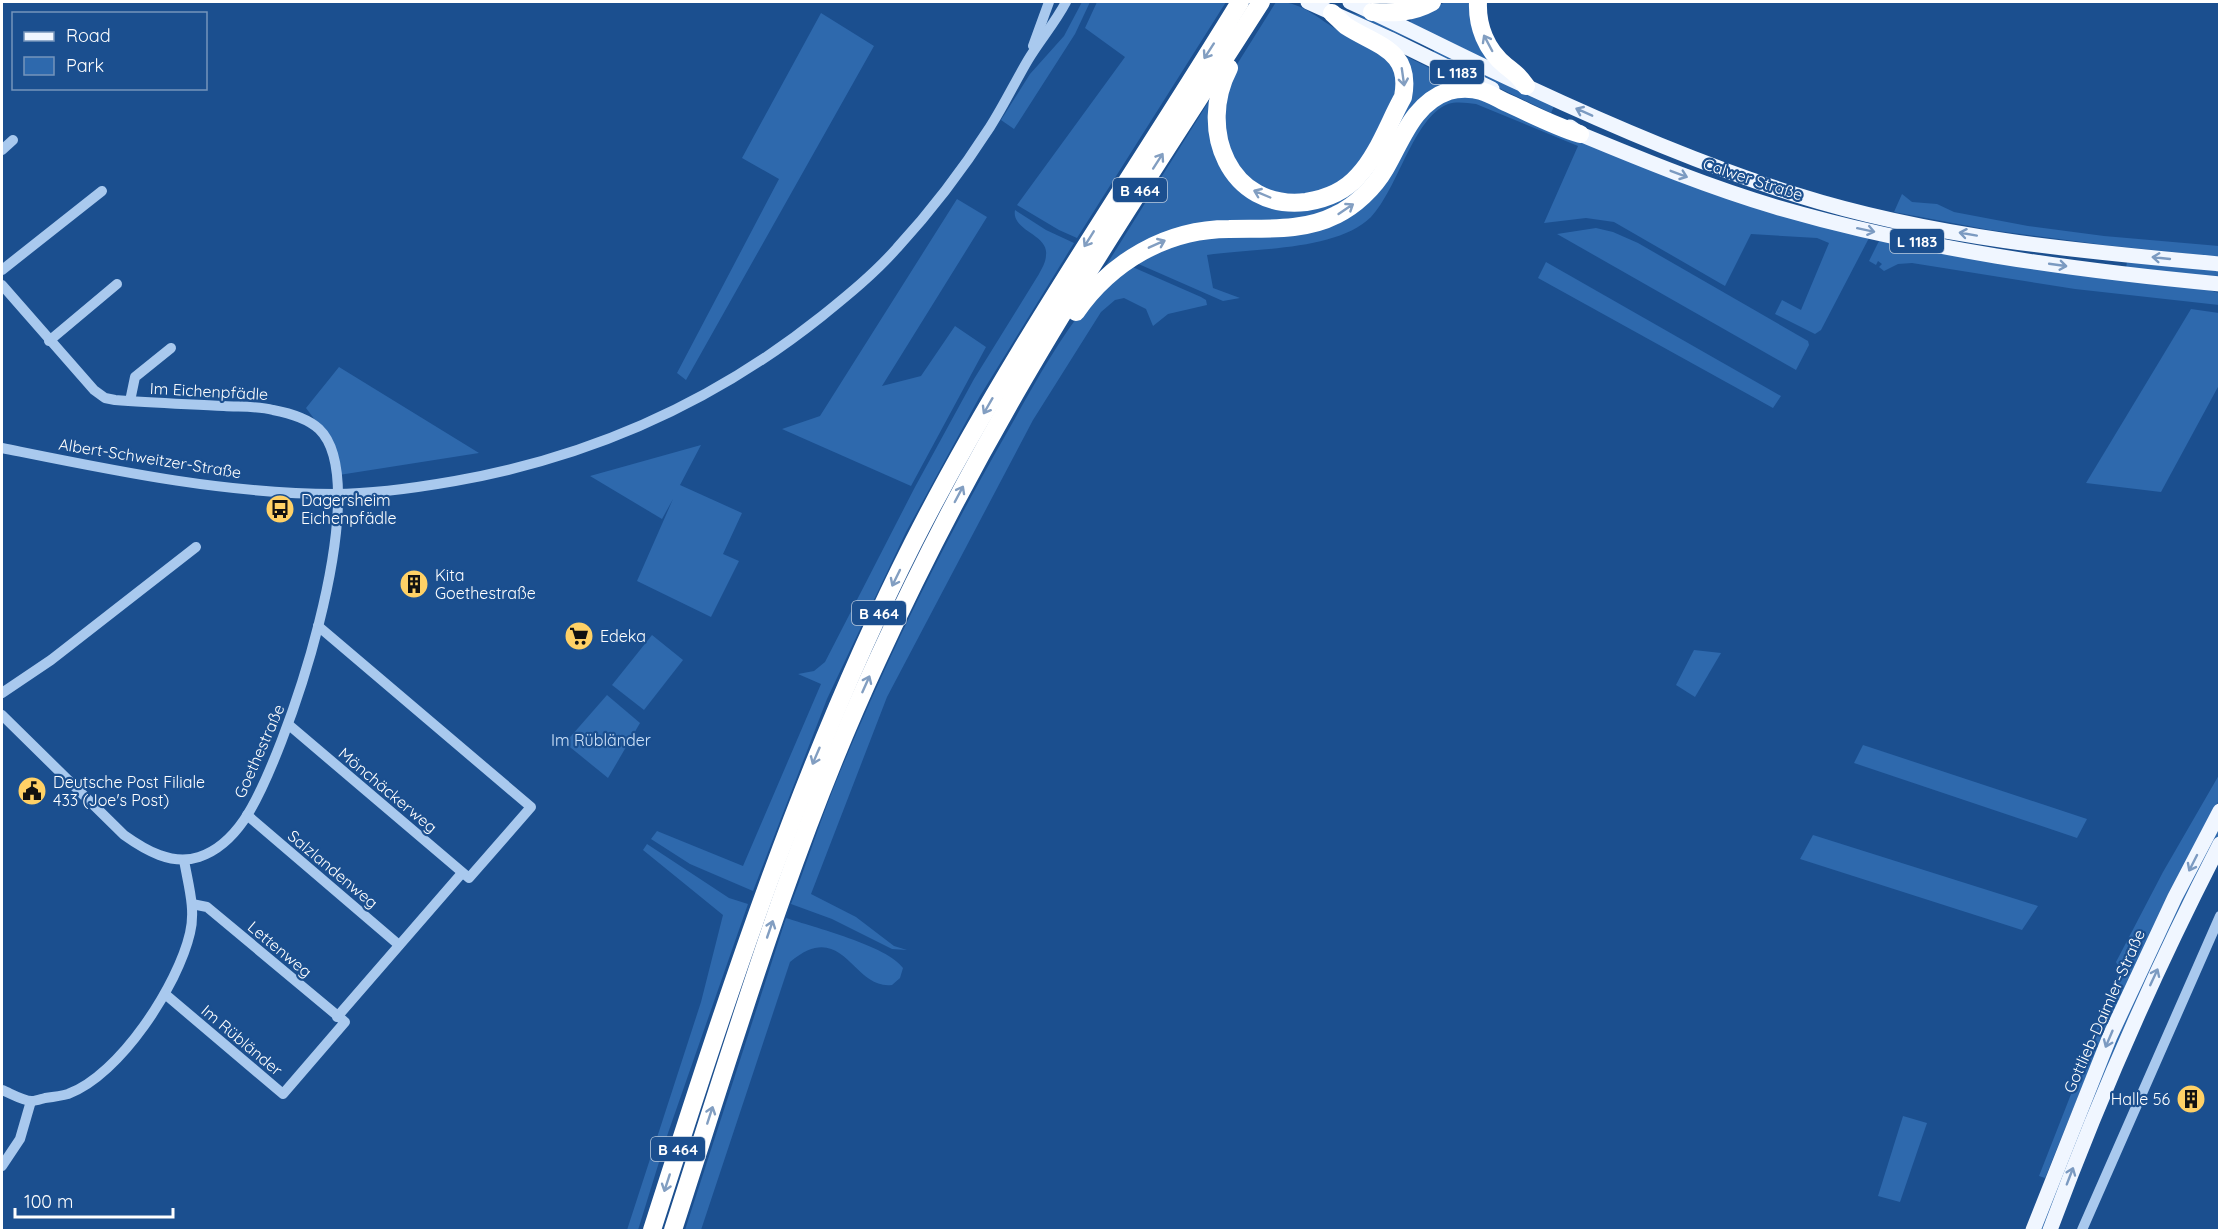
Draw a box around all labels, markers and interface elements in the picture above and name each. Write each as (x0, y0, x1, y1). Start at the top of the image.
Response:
legend (12, 12, 207, 90)
text: Road (66, 24, 111, 47)
one-way arrow (1482, 35, 1493, 53)
one-way arrow (1203, 43, 1215, 59)
text: Park (66, 54, 104, 77)
road number: L 1183 (1430, 60, 1484, 84)
one-way arrow (1397, 67, 1408, 87)
one-way arrow (1575, 106, 1593, 117)
one-way arrow (1153, 153, 1165, 170)
street label: Calwer Straße (1700, 153, 1806, 205)
one-way arrow (1670, 169, 1688, 180)
road number: B 464 (1113, 178, 1167, 202)
one-way arrow (1253, 188, 1271, 199)
one-way arrow (1337, 203, 1354, 215)
one-way arrow (1856, 225, 1875, 236)
one-way arrow (1959, 228, 1978, 239)
road number: L 1183 (1890, 229, 1944, 253)
one-way arrow (1082, 230, 1094, 247)
one-way arrow (1148, 238, 1166, 250)
one-way arrow (2152, 252, 2172, 263)
one-way arrow (2047, 260, 2067, 271)
street label: Im Eichenpfädle (149, 378, 269, 404)
one-way arrow (981, 397, 993, 414)
street label: Albert-Schweitzer-Straße (57, 434, 243, 482)
one-way arrow (954, 485, 965, 503)
place label: Dagersheim Eichenpfädle (301, 490, 397, 528)
bus stop icon: Dagersheim Eichenpfädle (264, 493, 296, 525)
place label: Kita Goethestraße (435, 565, 536, 603)
building icon: Kita Goethestraße (398, 568, 430, 600)
one-way arrow (890, 568, 901, 586)
road number: B 464 (852, 601, 906, 625)
supermarket icon: Edeka (563, 620, 595, 652)
place label: Edeka (600, 626, 646, 646)
one-way arrow (861, 675, 872, 694)
street label: Goethestraße (229, 701, 289, 801)
park label: Im Rübländer (551, 730, 651, 750)
street label: Mönchäckerweg (335, 743, 441, 837)
one-way arrow (810, 746, 821, 764)
place label: Deutsche Post Filiale 433 (Joe's Post) (53, 772, 205, 810)
public building icon: Deutsche Post Filiale 433 (Joe's Post) (16, 775, 48, 807)
street label: Salzlandenweg (284, 825, 382, 913)
one-way arrow (2186, 853, 2198, 871)
street label: Lettenweg (244, 916, 316, 982)
one-way arrow (766, 921, 777, 939)
street label: Gottlieb-Daimler-Straße (2059, 926, 2149, 1096)
one-way arrow (2149, 968, 2161, 986)
street label: Im Rübländer (197, 1000, 287, 1080)
one-way arrow (2103, 1029, 2114, 1048)
building icon: Halle 56 (2175, 1083, 2207, 1115)
place label: Halle 56 (2111, 1089, 2170, 1109)
one-way arrow (705, 1106, 716, 1125)
road number: B 464 (651, 1137, 705, 1161)
one-way arrow (2066, 1167, 2077, 1185)
one-way arrow (661, 1173, 672, 1192)
scale bar (15, 1181, 172, 1219)
text: 100 m (24, 1190, 73, 1213)

